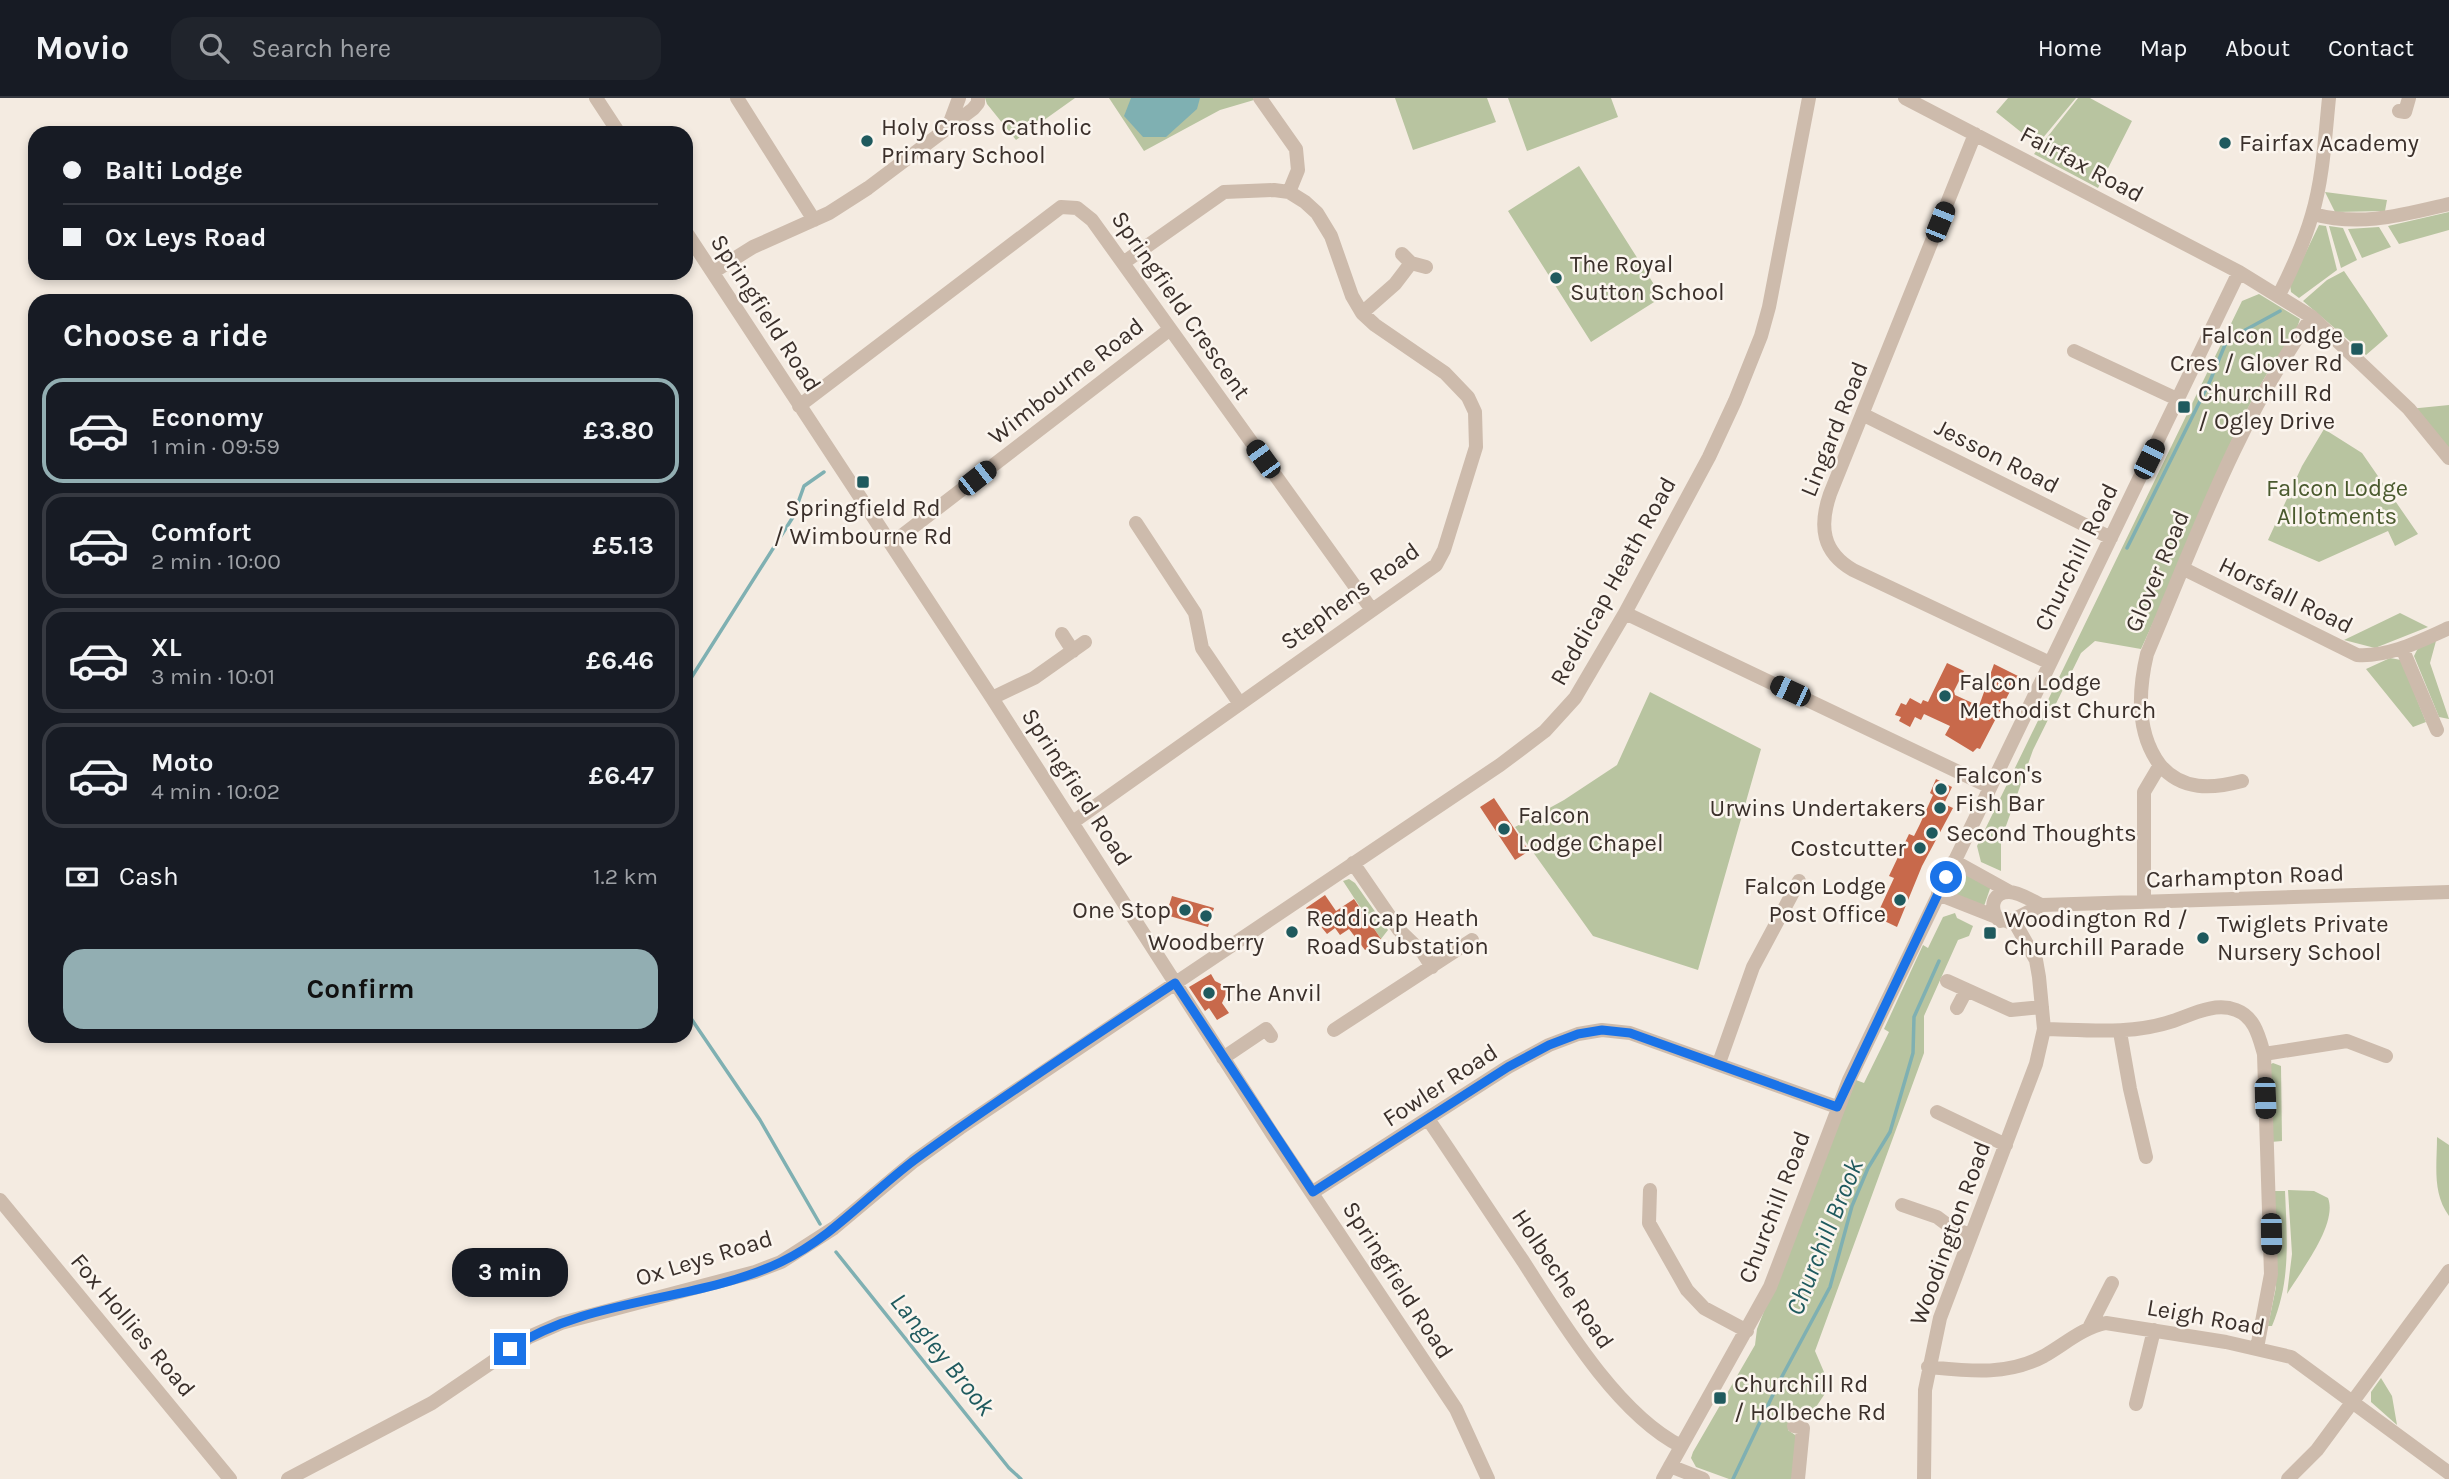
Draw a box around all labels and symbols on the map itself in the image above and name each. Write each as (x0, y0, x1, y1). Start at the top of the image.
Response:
place label: Holy Cross Catholic Primary School (881, 113, 1092, 169)
street label: Fairfax Road (2016, 120, 2148, 208)
place label: Fairfax Academy (2239, 129, 2419, 157)
marker: Holy Cross Catholic Primary School (859, 133, 875, 149)
marker: Fairfax Academy (2217, 135, 2233, 151)
car (1923, 199, 1958, 245)
street label: Springfield Crescent (1105, 206, 1257, 404)
street label: Springfield Road (705, 229, 827, 397)
place label: The Royal Sutton School (1570, 250, 1725, 306)
marker: The Royal Sutton School (1548, 270, 1564, 286)
street label: Wimbourne Road (983, 312, 1149, 450)
place label: Falcon Lodge Cres / Glover Rd (2170, 321, 2343, 377)
marker: Falcon Lodge Cres / Glover Rd (2349, 341, 2365, 357)
street label: Lingard Road (1794, 357, 1874, 501)
place label: Churchill Rd / Ogley Drive (2198, 379, 2335, 435)
marker: Churchill Rd / Ogley Drive (2176, 399, 2192, 415)
street label: Jesson Road (1930, 413, 2064, 499)
car (1243, 436, 1284, 482)
car (2131, 436, 2168, 482)
car (954, 457, 1001, 499)
street label: Reddicap Heath Road (1544, 472, 1682, 690)
marker: Springfield Rd / Wimbourne Rd (855, 474, 871, 490)
park label: Falcon Lodge Allotments (2266, 474, 2408, 530)
street label: Churchill Road (2028, 479, 2124, 635)
place label: Springfield Rd / Wimbourne Rd (773, 494, 953, 550)
street label: Glover Road (2119, 506, 2195, 636)
street label: Stephens Road (1275, 536, 1425, 656)
street label: Horsfall Road (2214, 551, 2358, 639)
place label: Falcon Lodge Methodist Church (1959, 668, 2156, 724)
car (1767, 673, 1814, 709)
marker: Falcon Lodge Methodist Church (1937, 688, 1953, 704)
street label: Springfield Road (1016, 703, 1138, 871)
place label: Falcon's Fish Bar (1955, 761, 2045, 817)
marker: Falcon's Fish Bar (1933, 781, 1949, 797)
place label: Urwins Undertakers (1710, 794, 1926, 822)
marker: Urwins Undertakers (1932, 800, 1948, 816)
place label: Falcon Lodge Chapel (1518, 801, 1664, 857)
place label: Second Thoughts (1946, 819, 2137, 847)
marker: Falcon Lodge Chapel (1496, 821, 1512, 837)
marker: Second Thoughts (1924, 825, 1940, 841)
place label: Costcutter (1791, 834, 1906, 862)
marker: Costcutter (1912, 840, 1928, 856)
street label: Carhampton Road (2145, 859, 2345, 893)
route start (1930, 861, 1962, 893)
place label: Falcon Lodge Post Office (1744, 872, 1886, 928)
marker: Falcon Lodge Post Office (1892, 892, 1908, 908)
place label: One Stop (1072, 896, 1171, 924)
marker: One Stop (1177, 902, 1193, 918)
place label: Reddicap Heath Road Substation (1306, 904, 1489, 960)
place label: Woodington Rd / Churchill Parade (2004, 905, 2188, 961)
marker: Woodberry (1198, 908, 1214, 924)
place label: Twiglets Private Nursery School (2217, 910, 2389, 966)
marker: Reddicap Heath Road Substation (1284, 924, 1300, 940)
marker: Woodington Rd / Churchill Parade (1982, 925, 1998, 941)
place label: Woodberry (1148, 928, 1264, 956)
marker: Twiglets Private Nursery School (2195, 930, 2211, 946)
place label: The Anvil (1223, 979, 1322, 1007)
marker: The Anvil (1201, 985, 1217, 1001)
street label: Fowler Road (1377, 1038, 1503, 1132)
car (2254, 1077, 2277, 1119)
street label: Churchill Road (1732, 1127, 1816, 1287)
street label: Woodington Road (1904, 1137, 1996, 1329)
water label: Churchill Brook (1779, 1154, 1870, 1320)
street label: Springfield Road (1337, 1196, 1459, 1364)
street label: Holbeche Road (1506, 1204, 1620, 1354)
car (2261, 1213, 2282, 1255)
street label: Ox Leys Road (632, 1224, 776, 1292)
street label: Fox Hollies Road (65, 1248, 201, 1402)
callout: 3 min (452, 1248, 568, 1296)
water label: Langley Brook (884, 1287, 1002, 1423)
street label: Leigh Road (2145, 1293, 2267, 1341)
route end (494, 1333, 526, 1365)
place label: Churchill Rd / Holbeche Rd (1734, 1370, 1886, 1426)
marker: Churchill Rd / Holbeche Rd (1712, 1390, 1728, 1406)

